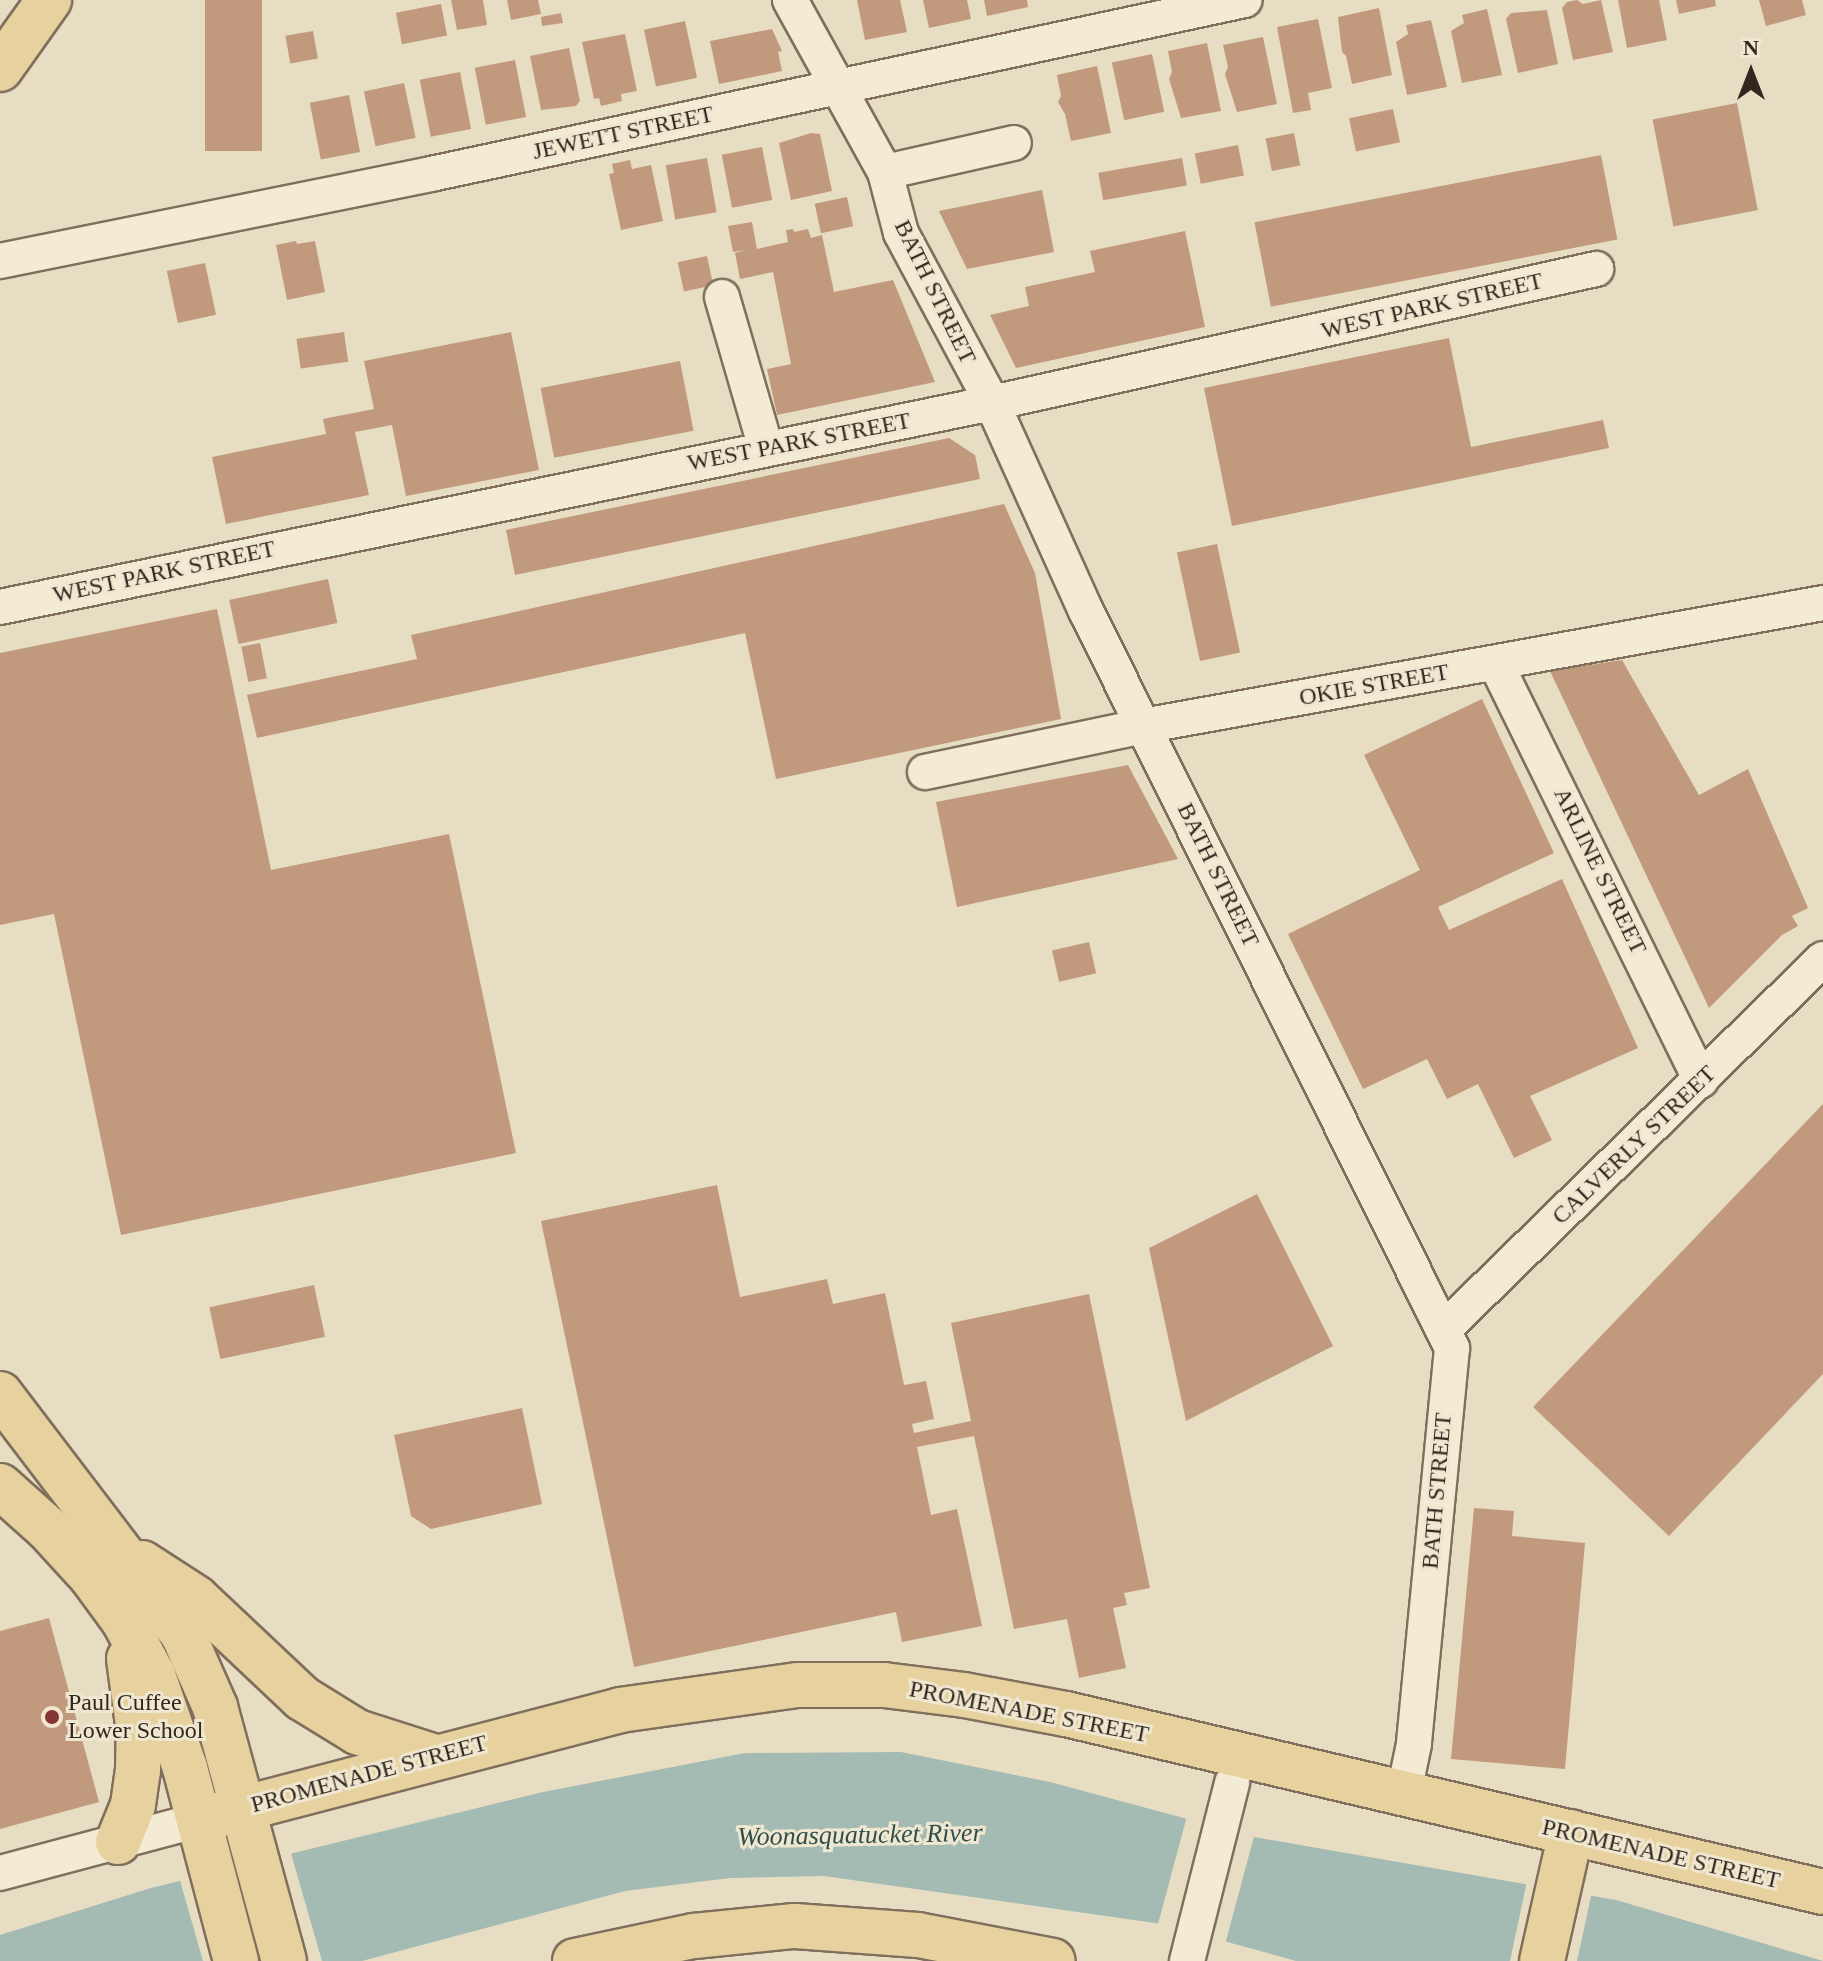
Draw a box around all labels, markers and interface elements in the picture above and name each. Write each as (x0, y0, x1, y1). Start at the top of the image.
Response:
north arrow (1711, 32, 1791, 112)
text: N (1743, 35, 1759, 60)
street label: JEWETT STREET (530, 100, 716, 166)
street label: BATH STREET (888, 215, 982, 369)
street label: WEST PARK STREET (1318, 266, 1546, 346)
street label: WEST PARK STREET (685, 406, 913, 478)
street label: WEST PARK STREET (50, 534, 278, 610)
street label: OKIE STREET (1297, 658, 1451, 712)
street label: ARLINE STREET (1547, 783, 1653, 959)
street label: BATH STREET (1171, 798, 1265, 952)
street label: CALVERLY STREET (1546, 1059, 1722, 1231)
street label: BATH STREET (1416, 1412, 1458, 1570)
street label: PROMENADE STREET (907, 1675, 1151, 1749)
place label: Paul Cuffee Lower School (68, 1689, 203, 1745)
marker: Paul Cuffee Lower School (43, 1708, 61, 1726)
street label: PROMENADE STREET (248, 1729, 490, 1819)
street label: PROMENADE STREET (1539, 1813, 1783, 1895)
water label: Woonasquatucket River (737, 1817, 983, 1853)

